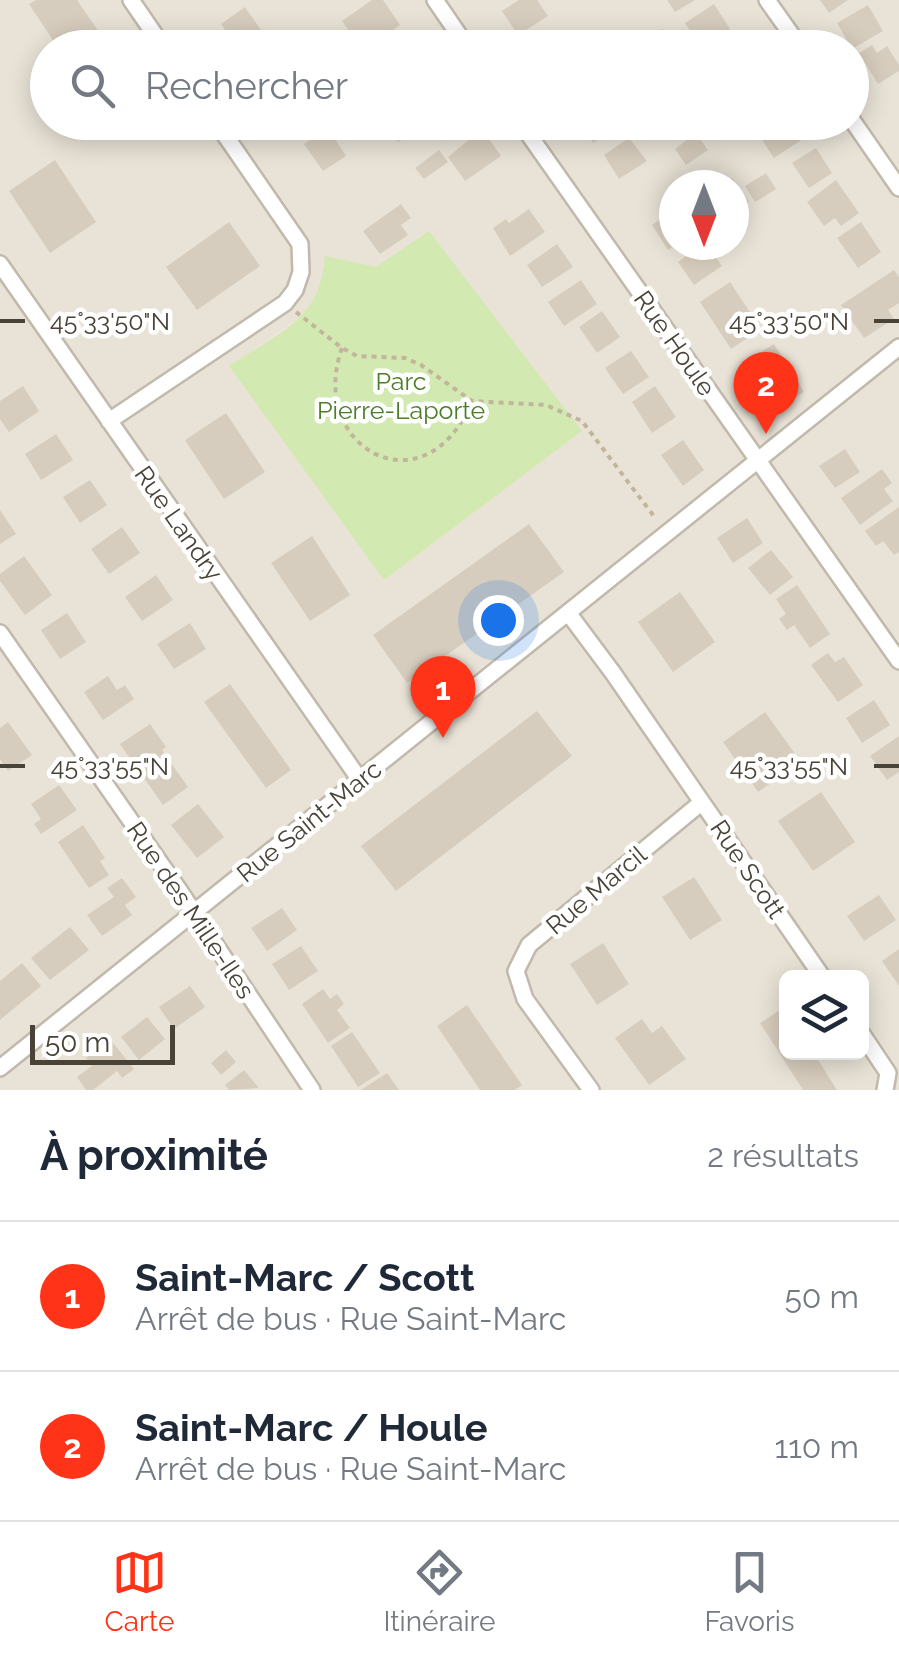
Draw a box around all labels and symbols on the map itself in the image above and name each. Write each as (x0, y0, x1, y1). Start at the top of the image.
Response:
north arrow (659, 170, 749, 260)
street label: Rue Houle (628, 285, 722, 401)
text: 45°33'50"N (50, 306, 170, 336)
text: 45°33'50"N (729, 306, 849, 336)
pin: 2 (734, 352, 798, 434)
park label: Parc Pierre-Laporte (317, 366, 485, 425)
street label: Rue Landry (129, 460, 230, 586)
your location (473, 595, 524, 646)
pin: 1 (410, 656, 476, 738)
text: 45°33'55"N (51, 751, 169, 781)
text: 45°33'55"N (730, 751, 848, 781)
street label: Rue Saint-Marc (231, 754, 387, 888)
street label: Rue Scott (704, 814, 792, 924)
street label: Rue des Mille-Iles (121, 816, 261, 1004)
street label: Rue Marcil (540, 839, 652, 941)
scale bar (30, 1020, 175, 1064)

